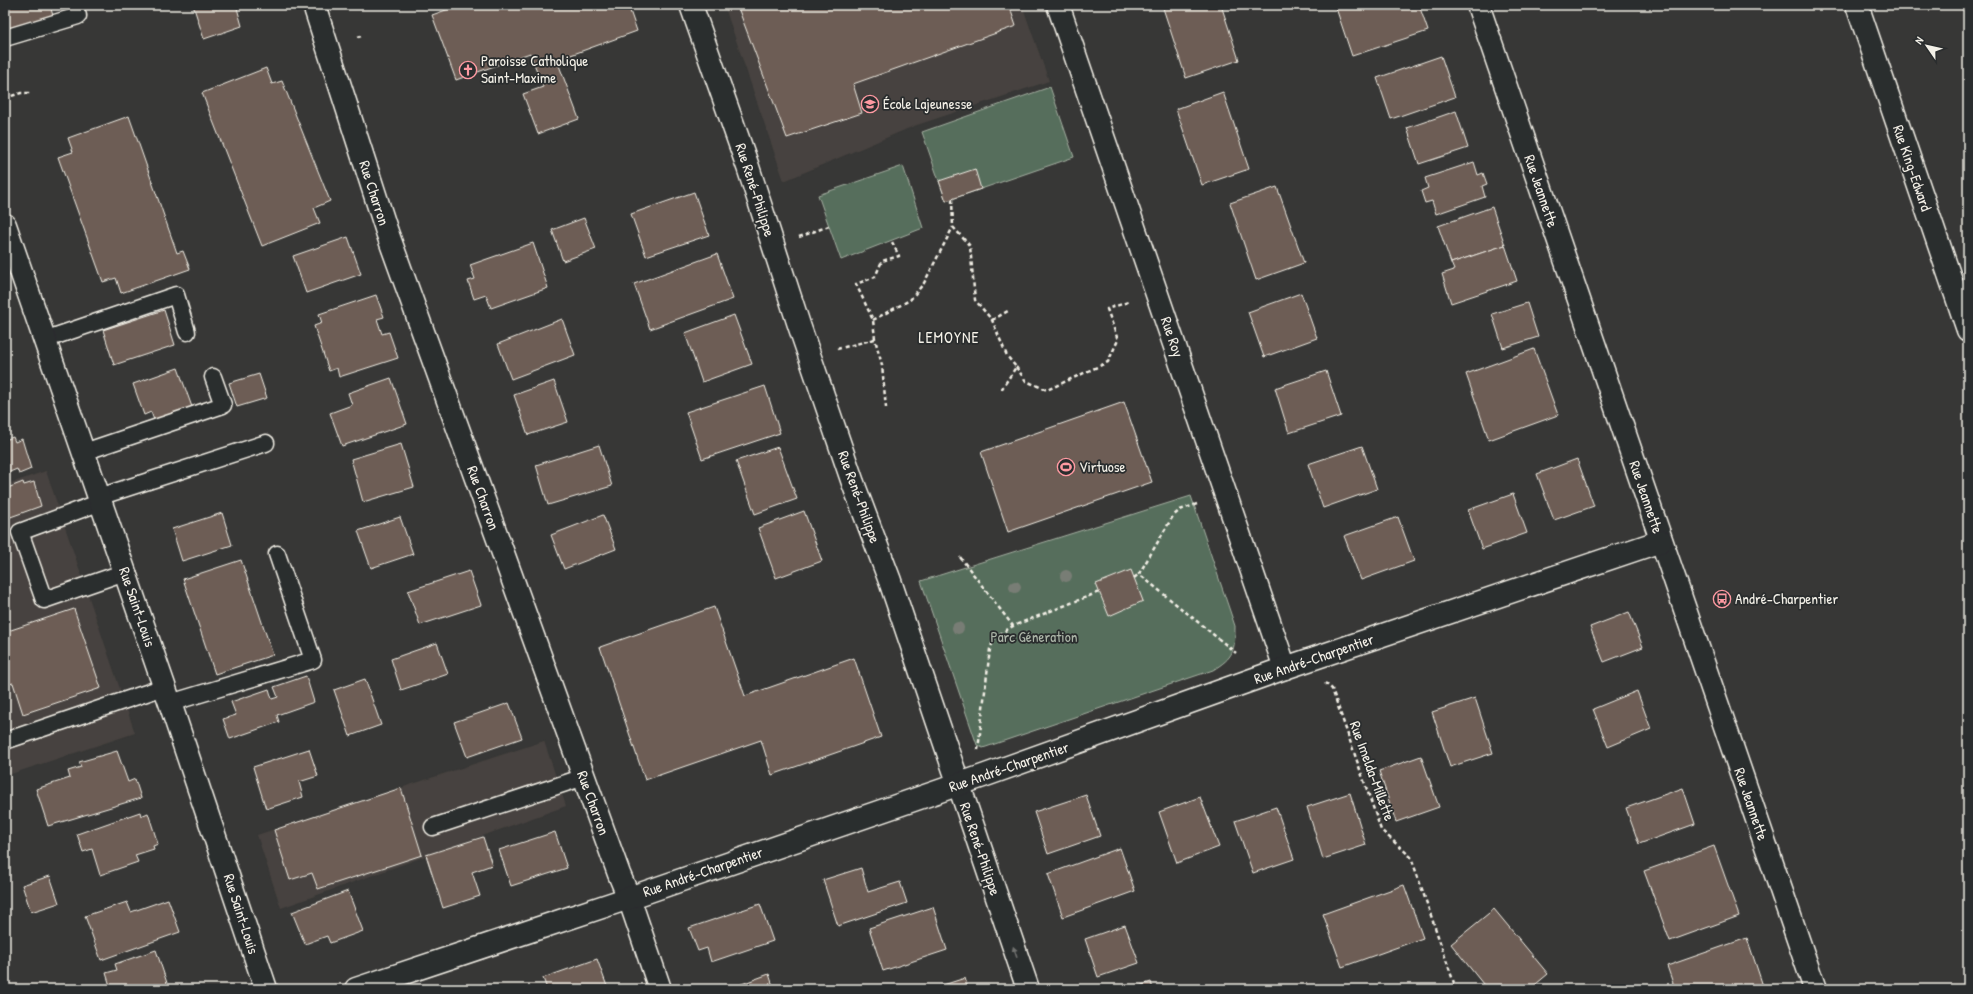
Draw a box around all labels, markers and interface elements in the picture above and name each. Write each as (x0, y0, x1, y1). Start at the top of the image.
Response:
north arrow (1907, 26, 1947, 66)
text: N (1911, 34, 1926, 47)
place label: Paroisse Catholique Saint-Maxime (481, 50, 588, 88)
church icon: Paroisse Catholique Saint-Maxime (458, 60, 478, 80)
place label: École Lajeunesse (883, 93, 972, 114)
school or university icon: École Lajeunesse (860, 94, 880, 114)
street label: Rue King-Edward (1888, 122, 1937, 214)
street label: Rue René-Philippe (731, 141, 780, 239)
street label: Rue Jeannette (1519, 152, 1564, 230)
street label: Rue Charron (354, 158, 395, 228)
street label: Rue Roy (1156, 314, 1189, 360)
district label: LEMOYNE (918, 326, 980, 348)
street label: Rue René-Philippe (833, 448, 886, 546)
place label: Virtuose (1079, 456, 1126, 477)
sports icon: Virtuose (1056, 457, 1076, 477)
street label: Rue Jeannette (1624, 458, 1669, 536)
street label: Rue Charron (462, 463, 505, 533)
street label: Rue Saint-Louis (114, 564, 161, 650)
place label: André-Charpentier (1735, 588, 1839, 609)
bus stop icon: André-Charpentier (1712, 589, 1732, 609)
park label: Parc Géneration (990, 626, 1078, 647)
street label: Rue André-Charpentier (1251, 628, 1377, 689)
street label: Rue Imelda-Millette (1345, 718, 1400, 824)
street label: Rue André-Charpentier (946, 736, 1072, 797)
street label: Rue Jeannette (1729, 765, 1774, 843)
street label: Rue Charron (572, 768, 615, 838)
street label: Rue René-Philippe (955, 800, 1006, 898)
street label: Rue André-Charpentier (640, 841, 766, 902)
street label: Rue Saint-Louis (219, 871, 264, 957)
one-way arrow (1012, 946, 1018, 958)

